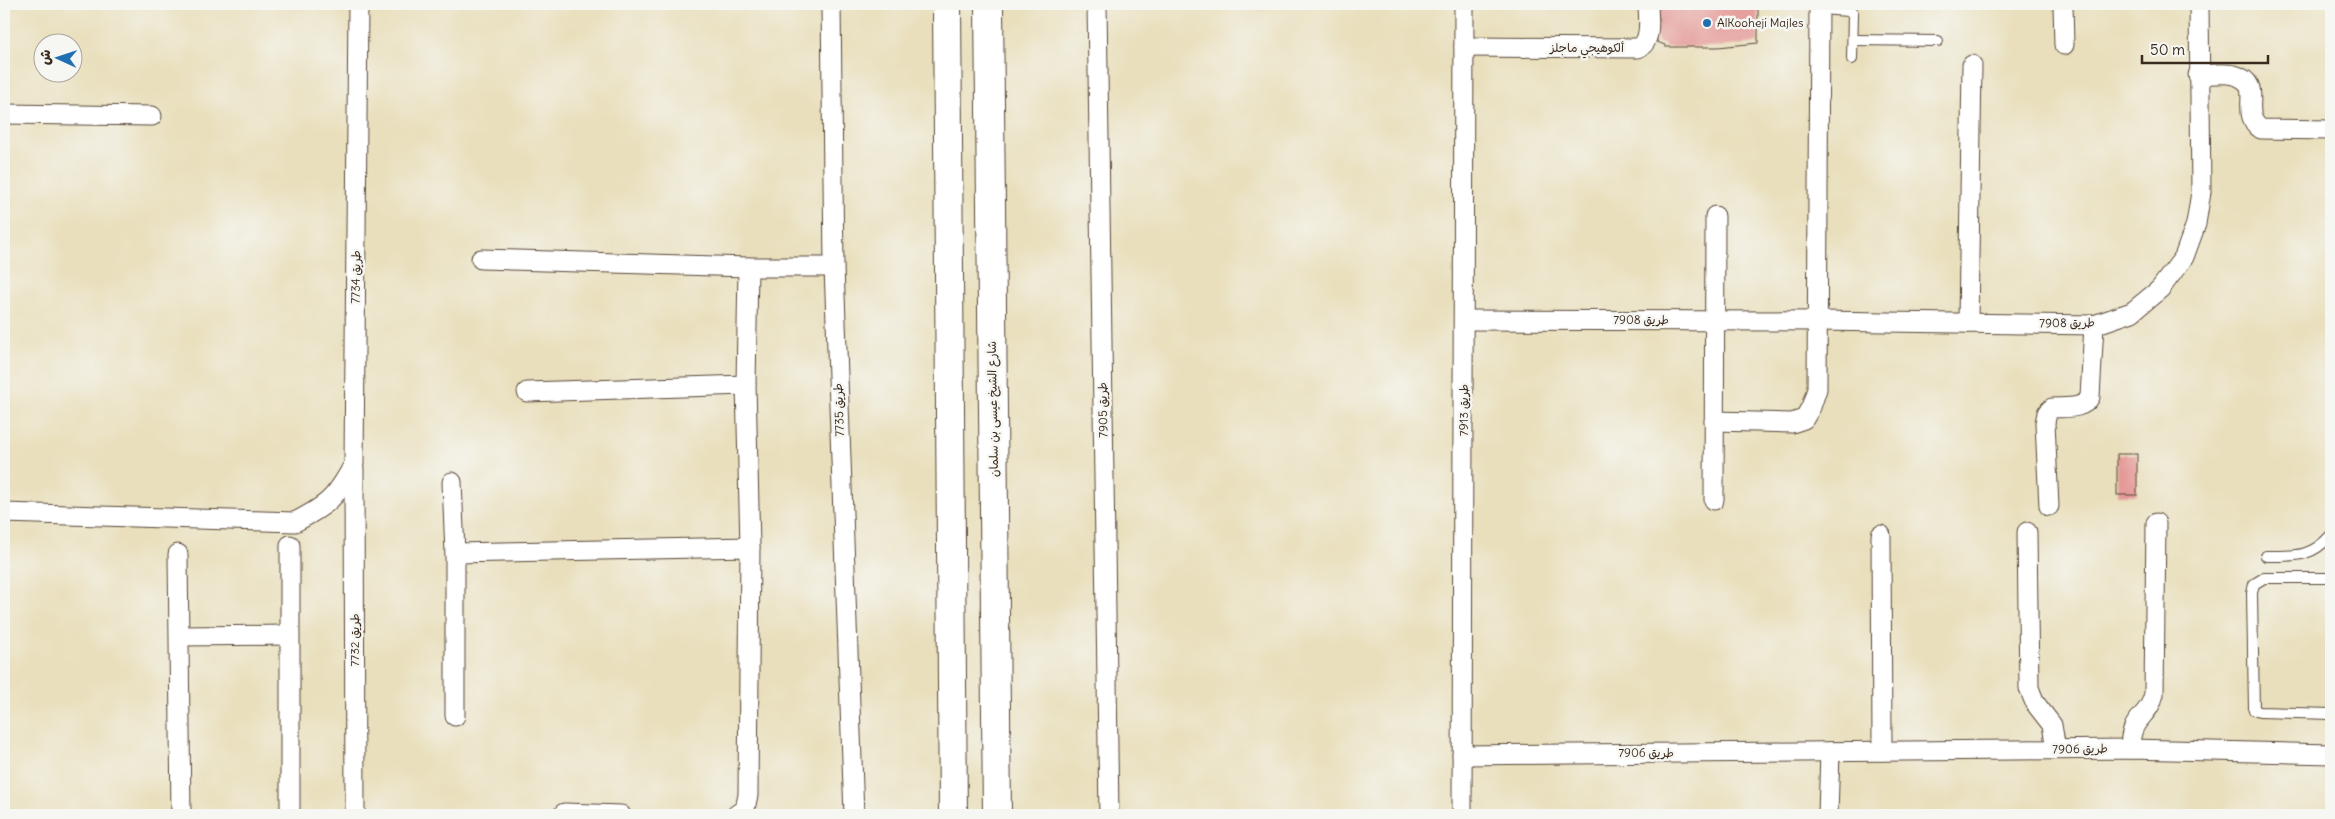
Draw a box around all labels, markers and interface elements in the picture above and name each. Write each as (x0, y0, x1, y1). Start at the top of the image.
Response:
place label: AlKooheji Majles (1717, 15, 1804, 30)
marker: AlKooheji Majles (1701, 17, 1713, 29)
north arrow (32, 32, 82, 82)
scale bar (2142, 32, 2269, 64)
street label: ألكوهيجي ماجلز (1549, 40, 1624, 59)
text: 50 m (2150, 40, 2185, 59)
text: ش (36, 49, 54, 65)
street label: طريق 7734 (348, 250, 363, 304)
street label: طريق 7908 (1613, 312, 1669, 327)
street label: طريق 7908 (2039, 315, 2095, 330)
street label: شارع الشيخ عيسى بن سلمان (984, 341, 1003, 477)
street label: طريق 7905 (1095, 382, 1110, 438)
street label: طريق 7735 (830, 383, 847, 437)
street label: طريق 7913 (1456, 384, 1471, 436)
street label: طريق 7732 (347, 613, 362, 667)
street label: طريق 7906 (2052, 741, 2108, 756)
street label: طريق 7906 (1618, 745, 1674, 760)

